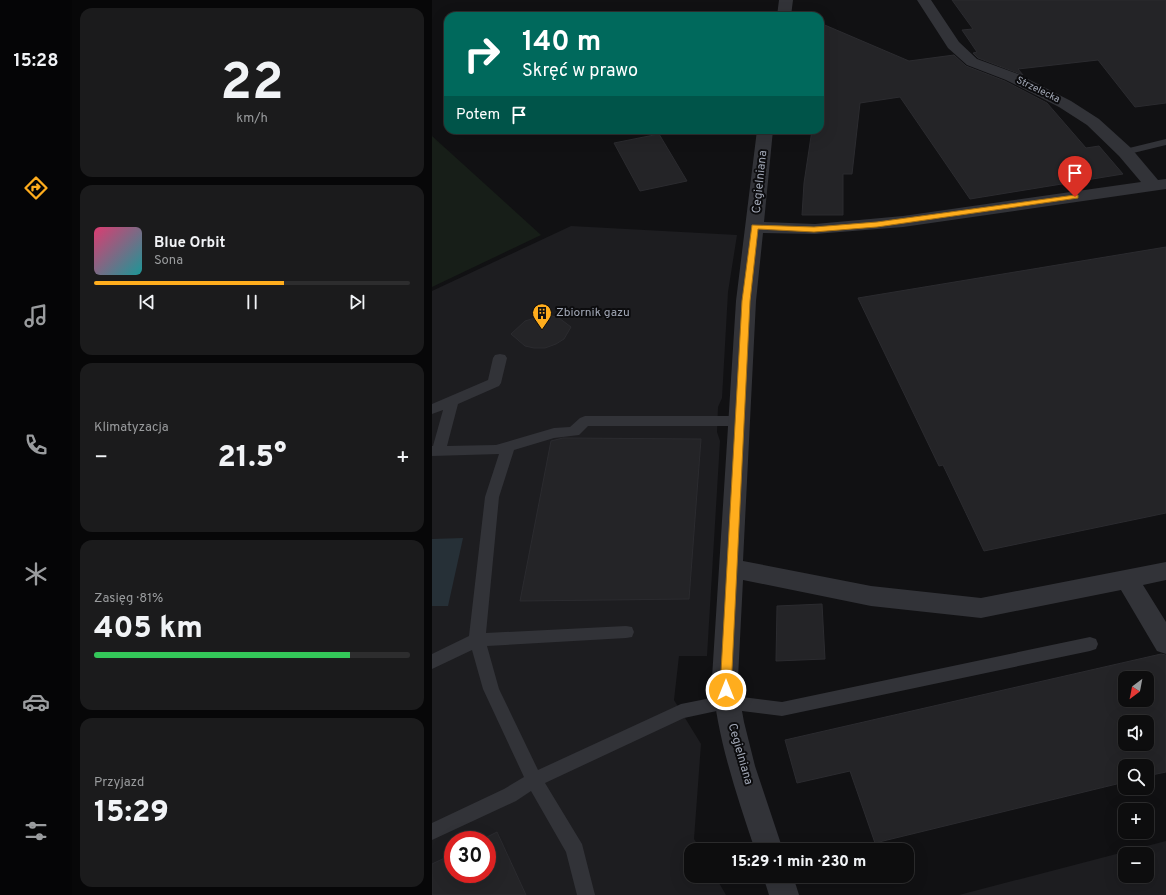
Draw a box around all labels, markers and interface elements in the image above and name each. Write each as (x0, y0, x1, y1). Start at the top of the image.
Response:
text: 140 m (522, 25, 601, 61)
icon: right (456, 28, 508, 80)
text: 15:28 (14, 50, 58, 73)
text: 22 (220, 52, 284, 118)
text: Skręć w prawo (522, 60, 638, 83)
street label: Strzelecka (1014, 74, 1062, 106)
icon: arrive (508, 104, 530, 126)
text: Potem (456, 106, 500, 125)
text: km/h (236, 111, 268, 127)
street label: Cegielniana (749, 150, 771, 214)
pin (1058, 156, 1092, 197)
icon: arrive (1064, 162, 1086, 184)
icon: directions (22, 174, 50, 202)
text: Blue Orbit (154, 234, 225, 253)
text: Sona (154, 253, 183, 269)
icon: previous (136, 291, 158, 313)
icon: pause (241, 291, 263, 313)
icon: next (346, 291, 368, 313)
icon: music (22, 302, 50, 330)
building icon: Zbiornik gazu (531, 302, 553, 330)
place label: Zbiornik gazu (556, 305, 630, 321)
text: Klimatyzacja (94, 420, 169, 436)
icon: phone (22, 431, 50, 459)
text: 21.5° (217, 440, 287, 477)
text: − (94, 445, 108, 472)
text: + (396, 445, 410, 472)
icon: climate (22, 560, 50, 588)
text: Zasięg · 81% (94, 591, 163, 607)
text: 405 km (94, 611, 203, 648)
position arrow (705, 669, 747, 711)
north arrow (1118, 671, 1154, 707)
map controls (1118, 671, 1154, 883)
icon: car (22, 688, 50, 716)
button: sound (1118, 715, 1154, 751)
street label: Cegielniana (724, 721, 756, 787)
button: search (1118, 759, 1154, 795)
text: Przyjazd (94, 775, 144, 791)
text: 15:29 (94, 795, 169, 832)
button: + (1118, 803, 1154, 839)
icon: filters (22, 817, 50, 845)
speed limit sign: 30 (444, 831, 496, 883)
button: − (1118, 847, 1154, 883)
text: 15:29 · 1 min · 230 m (732, 853, 866, 872)

